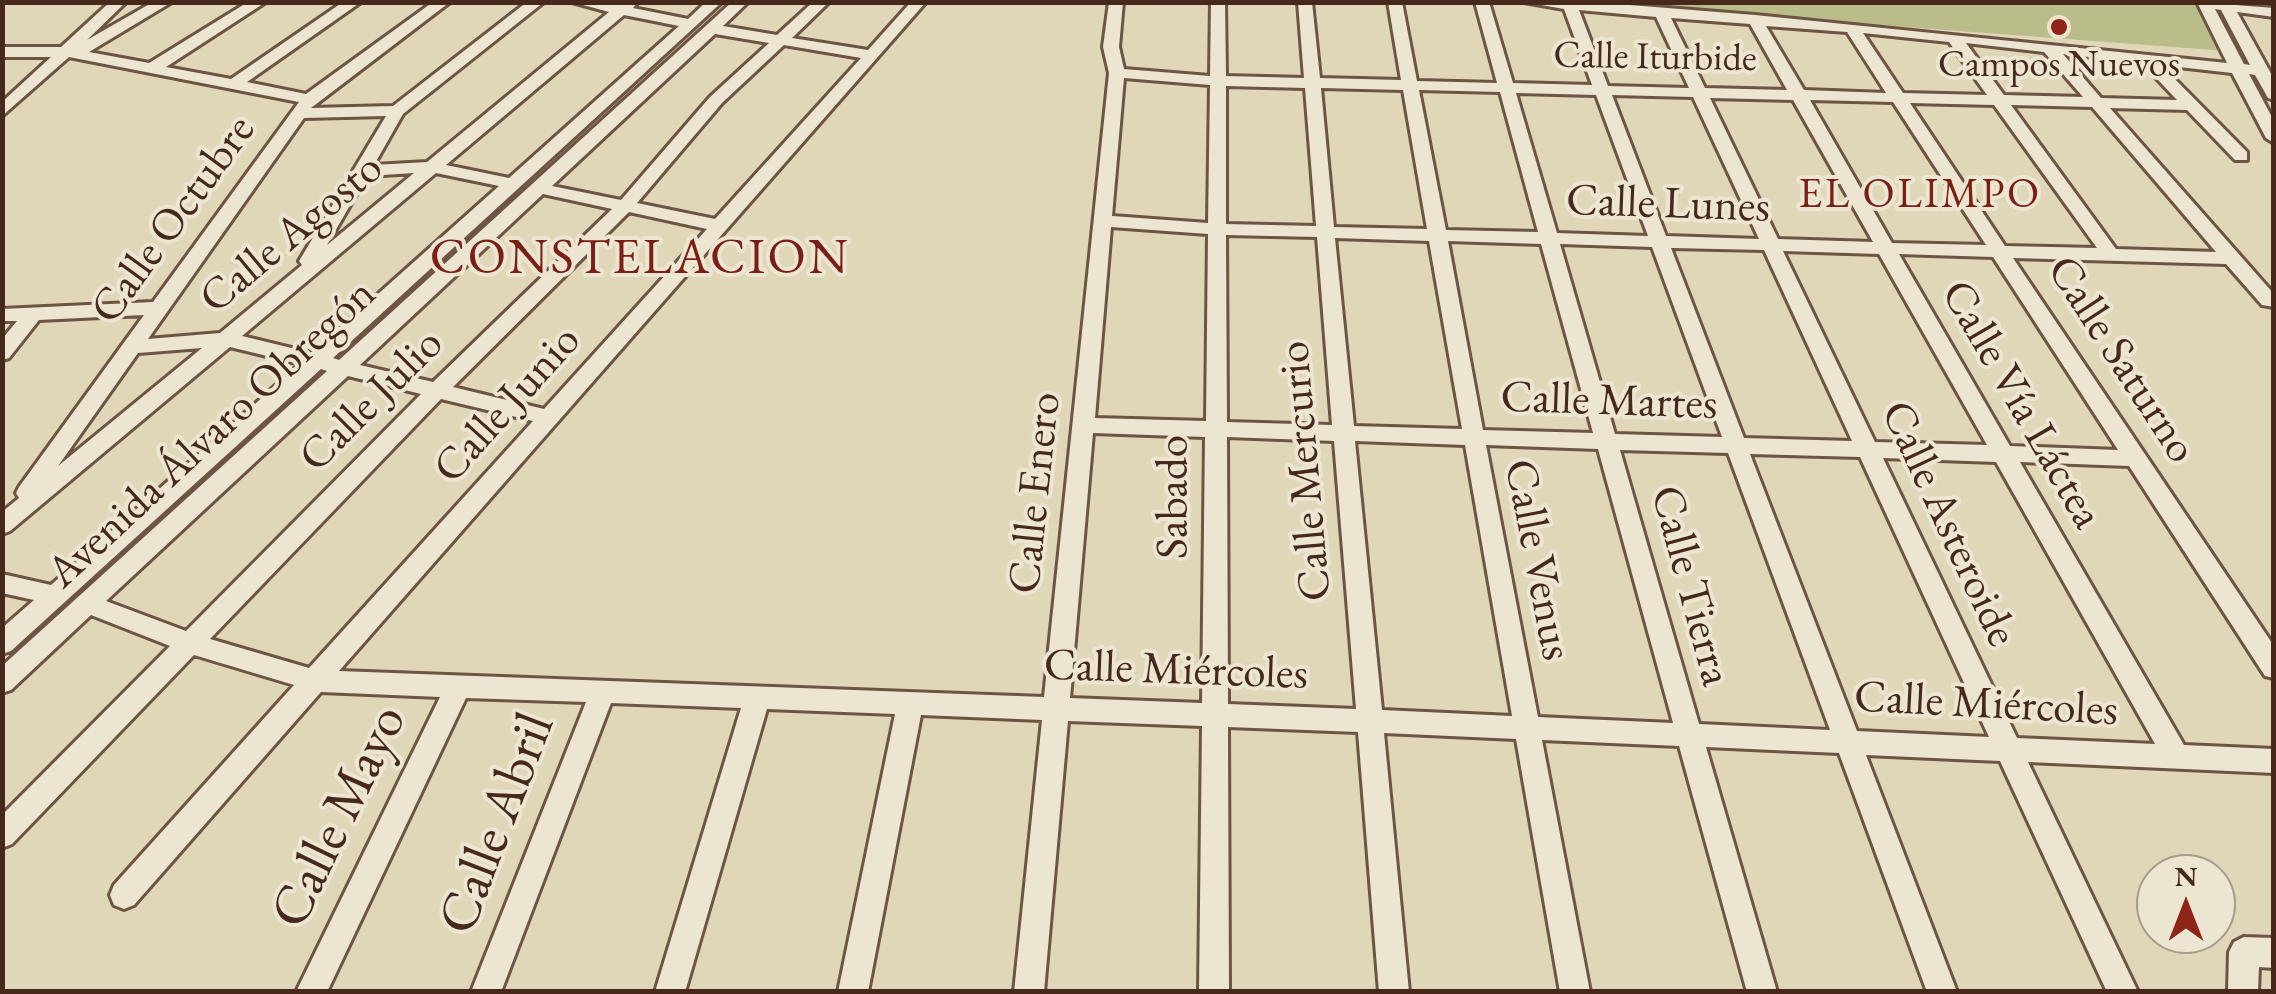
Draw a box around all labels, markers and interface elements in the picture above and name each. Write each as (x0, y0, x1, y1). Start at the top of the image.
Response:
marker: Campos Nuevos (2048, 16, 2070, 38)
street label: Calle Iturbide (1553, 33, 1757, 83)
place label: Campos Nuevos (1938, 43, 2180, 89)
street label: Calle Octubre (80, 105, 268, 335)
street label: Calle Agosto (190, 142, 394, 326)
district label: EL OLIMPO (1798, 171, 2042, 221)
street label: Calle Lunes (1565, 174, 1771, 236)
district label: CONSTELACION (430, 229, 850, 289)
street label: Calle Saturno (2034, 246, 2208, 474)
street label: Avenida Álvaro Obregón (37, 268, 387, 600)
street label: Calle Vía Láctea (1928, 271, 2114, 539)
street label: Calle Junio (423, 315, 593, 495)
street label: Calle Julio (289, 318, 455, 484)
street label: Calle Mercurio (1268, 339, 1344, 603)
street label: Calle Martes (1500, 371, 1718, 433)
street label: Calle Enero (999, 390, 1073, 596)
street label: Calle Asteroide (1868, 393, 2028, 655)
street label: Sabado (1148, 435, 1202, 559)
street label: Calle Venus (1491, 455, 1583, 665)
street label: Calle Tierra (1637, 480, 1743, 692)
street label: Calle Miércoles (1043, 639, 1309, 703)
street label: Calle Miércoles (1853, 671, 2119, 739)
street label: Calle Mayo (258, 695, 422, 939)
street label: Calle Abril (426, 704, 570, 944)
north arrow (2136, 854, 2236, 954)
text: N (2175, 858, 2197, 894)

